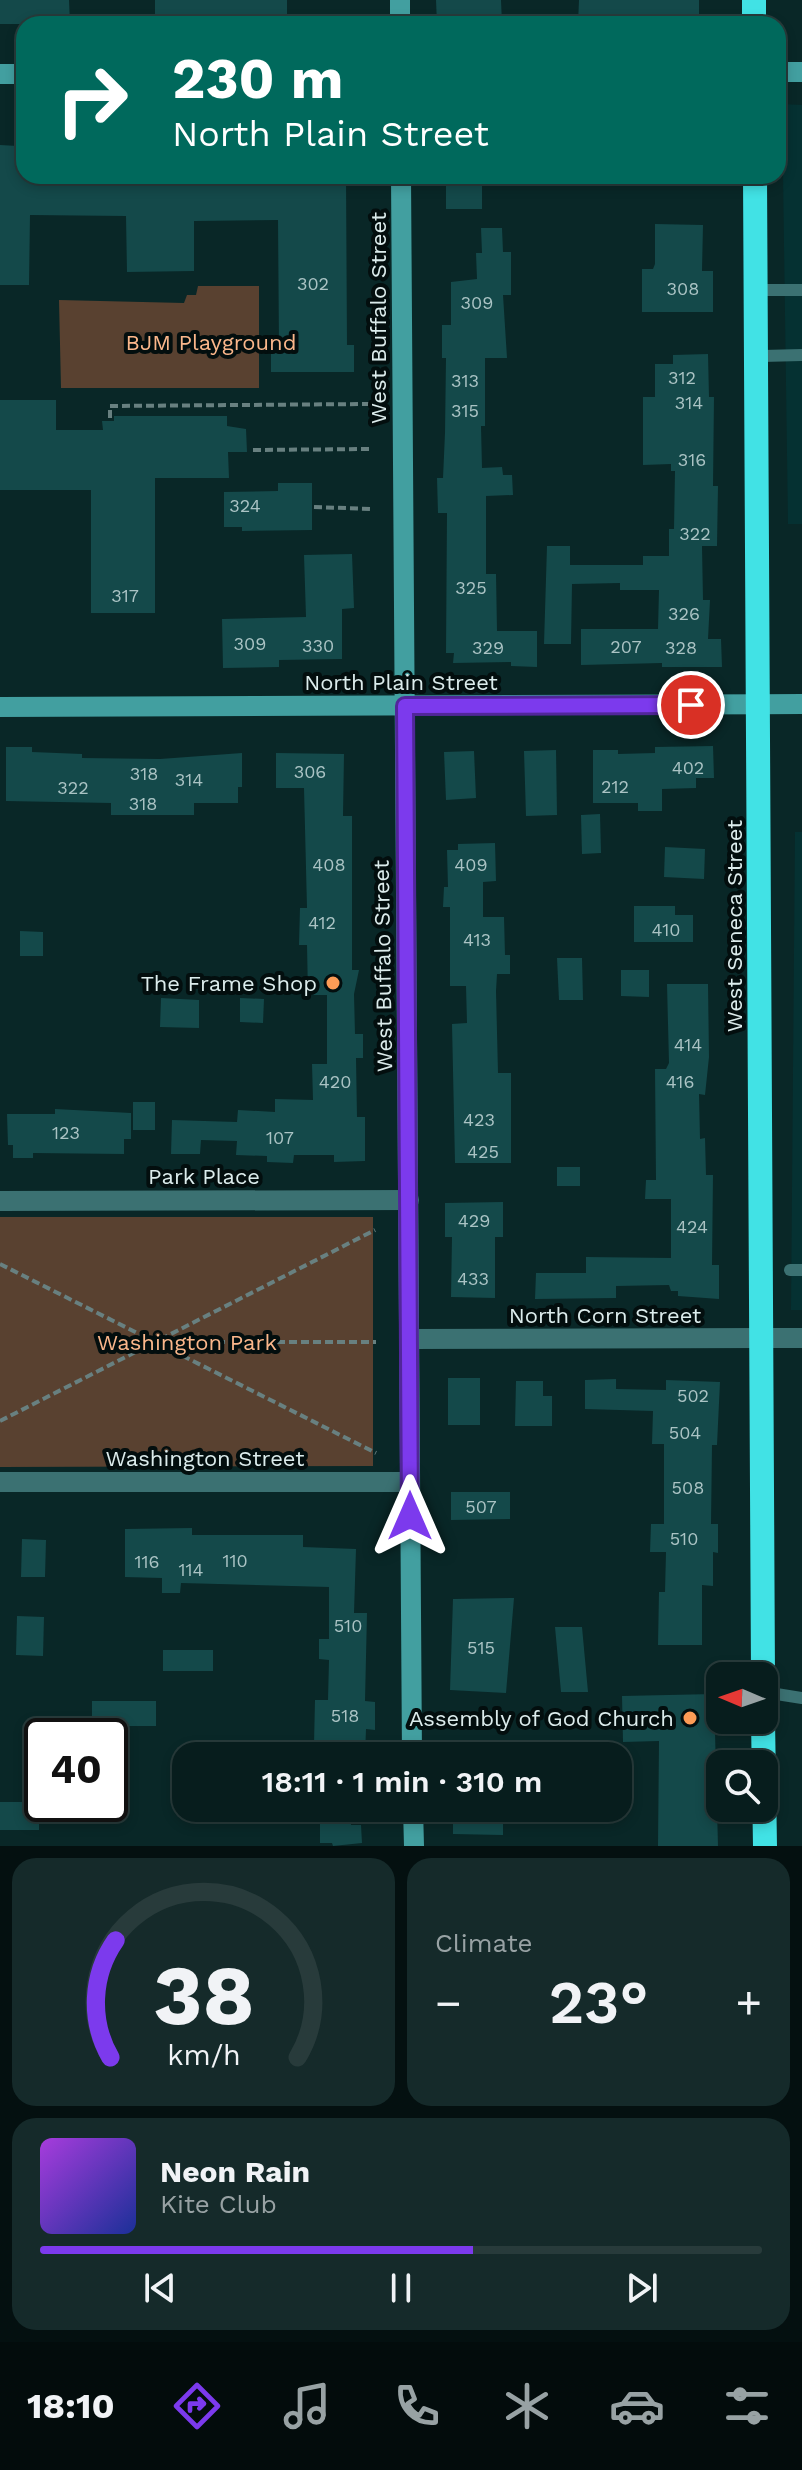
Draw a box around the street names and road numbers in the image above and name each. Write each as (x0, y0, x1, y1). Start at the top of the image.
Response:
street label: West Buffalo Street (366, 212, 391, 424)
street label: North Plain Street (304, 670, 498, 695)
street label: West Seneca Street (722, 820, 747, 1032)
street label: West Buffalo Street (369, 860, 397, 1072)
street label: Park Place (148, 1164, 260, 1189)
street label: North Corn Street (509, 1303, 701, 1328)
street label: Washington Street (106, 1446, 304, 1471)

